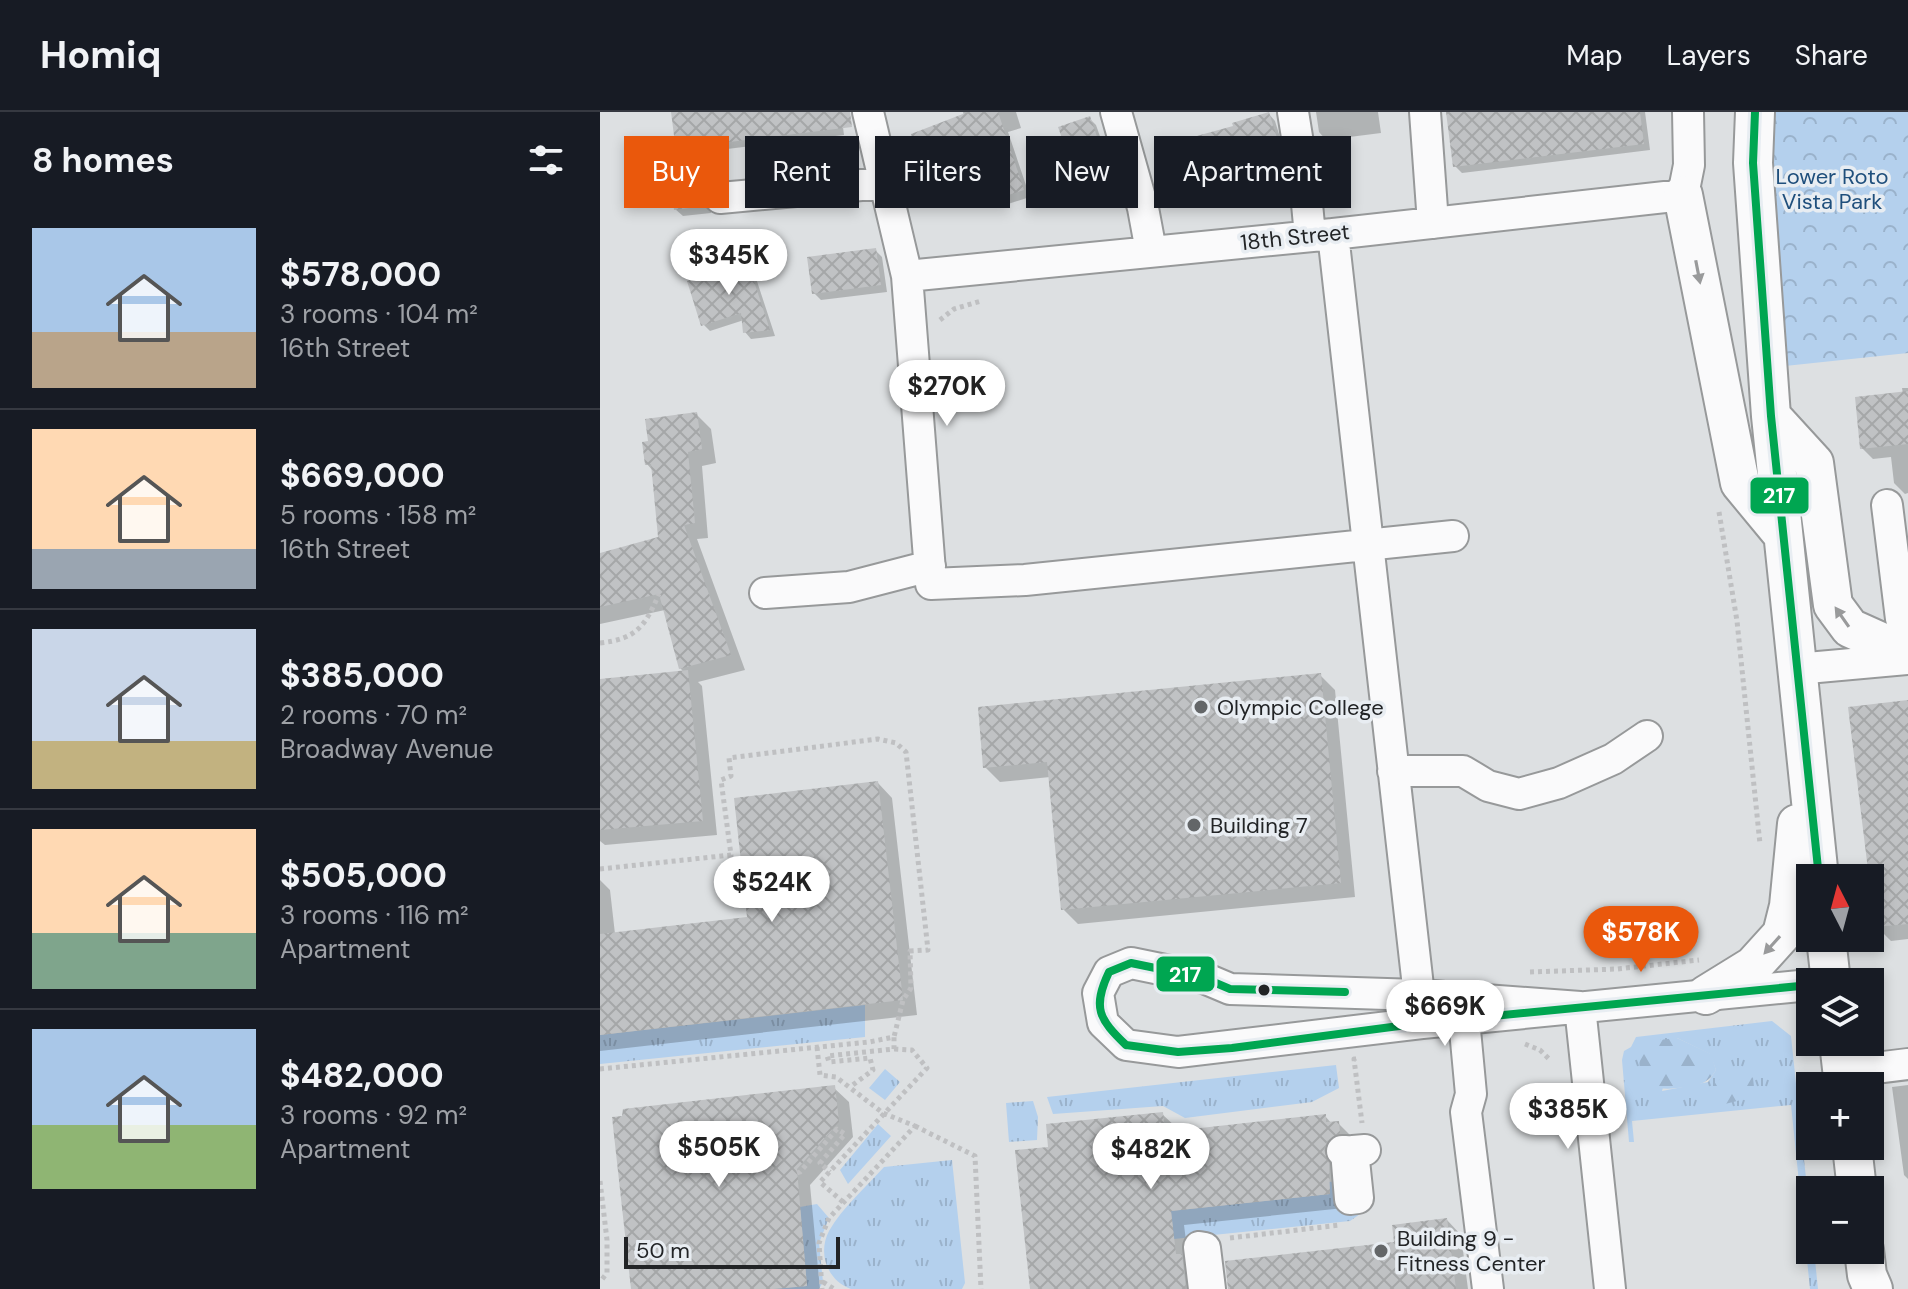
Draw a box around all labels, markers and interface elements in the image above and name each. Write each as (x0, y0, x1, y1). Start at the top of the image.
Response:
text: Homiq (40, 30, 161, 80)
text: Map (1566, 37, 1623, 74)
text: Layers (1667, 37, 1751, 74)
text: Share (1795, 37, 1868, 74)
chip: Buy (624, 136, 729, 208)
chip: Rent (745, 136, 859, 208)
chip: Filters (875, 136, 1010, 208)
chip: New (1026, 136, 1138, 208)
chip: Apartment (1154, 136, 1351, 208)
text: 8 homes (32, 138, 174, 183)
icon: filters (524, 138, 568, 182)
park label: Lower Roto Vista Park (1776, 162, 1889, 216)
street label: 18th Street (1239, 217, 1351, 257)
pin: $345K (673, 229, 785, 297)
text: $345K (688, 238, 770, 272)
text: $578,000 (280, 252, 441, 297)
icon: home (96, 260, 192, 356)
one-way arrow (1692, 260, 1704, 285)
text: 3 rooms · 104 m² (280, 297, 478, 331)
text: 16th Street (280, 331, 410, 365)
pin: $270K (891, 360, 1003, 428)
text: $270K (907, 369, 987, 403)
text: $669,000 (280, 453, 445, 498)
icon: home (96, 461, 192, 557)
line badge: 217 (1749, 476, 1810, 515)
text: 217 (1763, 481, 1795, 510)
text: 5 rooms · 158 m² (280, 498, 476, 532)
text: 16th Street (280, 532, 410, 566)
one-way arrow (1834, 606, 1850, 628)
text: $385,000 (280, 653, 444, 698)
icon: home (96, 661, 192, 757)
place label: Olympic College (1217, 693, 1384, 722)
text: 2 rooms · 70 m² (280, 698, 467, 732)
marker: Olympic College (1192, 698, 1210, 716)
text: Broadway Avenue (280, 732, 494, 766)
place label: Building 7 (1210, 811, 1308, 840)
marker: Building 7 (1185, 816, 1203, 834)
text: $505,000 (280, 853, 447, 898)
pin: $524K (716, 856, 828, 924)
icon: home (96, 861, 192, 957)
north arrow (1796, 864, 1884, 952)
map controls (1796, 864, 1884, 1264)
text: $524K (732, 865, 812, 899)
text: 3 rooms · 116 m² (280, 898, 469, 932)
pin: $578K (1585, 906, 1697, 974)
text: $578K (1602, 915, 1680, 949)
text: Apartment (280, 932, 411, 966)
one-way arrow (1763, 936, 1781, 955)
line badge: 217 (1155, 955, 1216, 993)
text: 217 (1169, 960, 1201, 989)
button: layers (1796, 968, 1884, 1056)
pin: $669K (1389, 980, 1501, 1048)
unlabelled marker (1256, 982, 1272, 998)
text: $669K (1404, 989, 1486, 1023)
text: $482,000 (280, 1053, 444, 1098)
icon: home (96, 1061, 192, 1157)
button: + (1796, 1072, 1884, 1160)
pin: $385K (1512, 1083, 1624, 1151)
text: $385K (1528, 1092, 1609, 1126)
text: 3 rooms · 92 m² (280, 1098, 467, 1132)
pin: $505K (663, 1121, 775, 1189)
pin: $482K (1095, 1123, 1207, 1191)
text: $505K (677, 1130, 761, 1164)
text: Apartment (280, 1132, 411, 1166)
text: $482K (1111, 1132, 1191, 1166)
button: − (1796, 1176, 1884, 1264)
place label: Building 9 - Fitness Center (1397, 1224, 1546, 1278)
scale bar (624, 1233, 840, 1269)
text: 50 m (636, 1236, 690, 1265)
marker: Building 9 - Fitness Center (1372, 1242, 1390, 1260)

